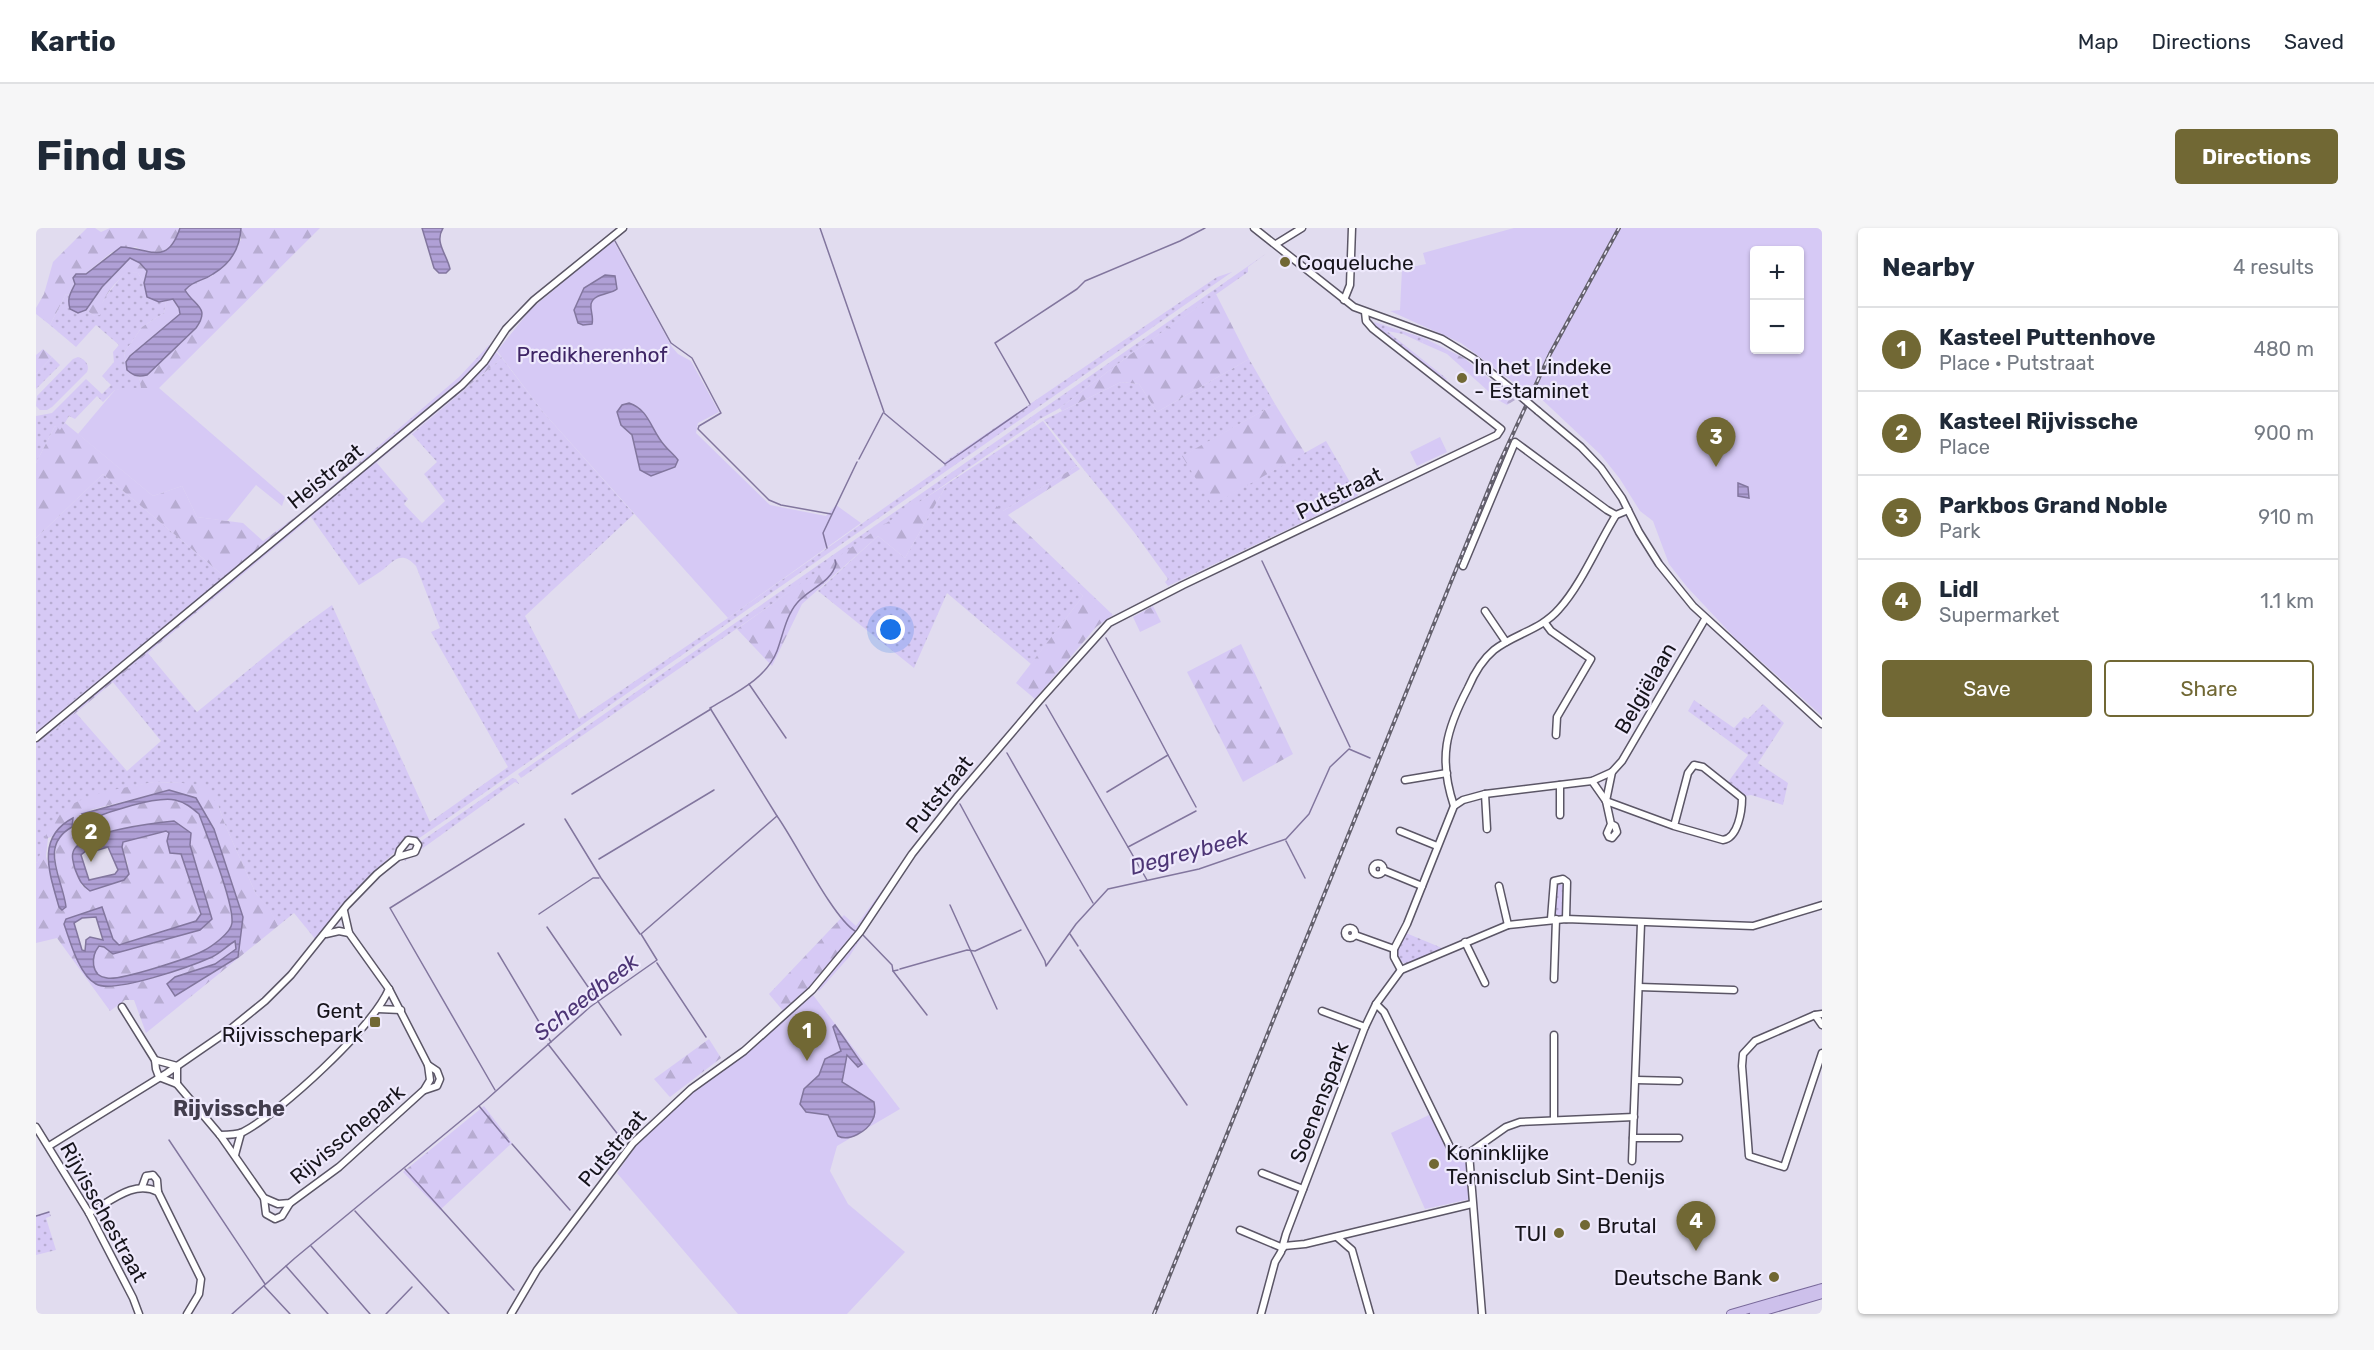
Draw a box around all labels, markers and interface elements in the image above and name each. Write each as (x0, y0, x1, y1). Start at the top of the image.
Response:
text: Kartio (30, 25, 116, 58)
text: Map (2078, 29, 2119, 54)
text: Directions (2152, 29, 2251, 54)
text: Saved (2284, 29, 2344, 54)
button: Directions (2175, 129, 2338, 184)
text: Find us (36, 131, 187, 181)
map controls (1750, 246, 1804, 354)
button: + (1750, 246, 1804, 300)
place label: Coqueluche (1297, 250, 1414, 275)
text: Nearby (1882, 252, 1975, 283)
marker: Coqueluche (1278, 255, 1292, 269)
text: 4 results (2233, 255, 2314, 279)
button: − (1750, 300, 1804, 354)
text: Kasteel Puttenhove (1939, 324, 2156, 351)
text: 1 (1897, 337, 1906, 361)
text: 480 m (2253, 337, 2314, 361)
park label: Predikherenhof (516, 342, 668, 367)
text: Place · Putstraat (1939, 351, 2094, 375)
place label: In het Lindeke - Estaminet (1474, 354, 1611, 403)
marker: In het Lindeke - Estaminet (1455, 371, 1469, 385)
text: Kasteel Rijvissche (1939, 408, 2138, 435)
pin: 3 (1696, 418, 1736, 467)
text: 2 (1895, 421, 1908, 445)
text: 900 m (2254, 421, 2314, 445)
text: Place (1939, 435, 1990, 459)
street label: Heistraat (282, 438, 368, 514)
street label: Putstraat (1292, 462, 1386, 524)
text: Parkbos Grand Noble (1939, 492, 2167, 519)
text: 3 (1895, 505, 1908, 529)
text: 910 m (2258, 505, 2314, 529)
text: Park (1939, 519, 1981, 543)
text: Lidl (1939, 576, 1979, 603)
text: 4 (1895, 589, 1908, 613)
text: 1.1 km (2260, 589, 2314, 613)
text: Supermarket (1939, 603, 2059, 627)
your location (876, 615, 905, 644)
street label: Belgiëlaan (1609, 638, 1681, 738)
button: Save (1882, 660, 2092, 717)
button: Share (2104, 660, 2314, 717)
street label: Putstraat (900, 750, 978, 838)
pin: 2 (72, 812, 110, 862)
water label: Degreybeek (1127, 823, 1252, 881)
water label: Scheedbeek (528, 947, 644, 1046)
place label: Gent Rijvisschepark (222, 998, 363, 1047)
pin: 1 (788, 1012, 826, 1061)
marker: Gent Rijvisschepark (368, 1015, 382, 1029)
street label: Soenenspark (1284, 1038, 1354, 1166)
street label: Rijvisschepark (285, 1079, 409, 1189)
district label: Rijvissche (173, 1095, 285, 1122)
street label: Putstraat (573, 1105, 651, 1191)
street label: Rijvisschestraat (55, 1138, 153, 1286)
place label: Koninklijke Tennisclub Sint-Denijs (1446, 1140, 1665, 1189)
marker: Koninklijke Tennisclub Sint-Denijs (1427, 1157, 1441, 1171)
pin: 4 (1676, 1202, 1716, 1251)
place label: Brutal (1597, 1213, 1657, 1238)
marker: Brutal (1578, 1218, 1592, 1232)
place label: TUI (1514, 1221, 1547, 1246)
marker: TUI (1552, 1226, 1566, 1240)
place label: Deutsche Bank (1614, 1265, 1762, 1290)
marker: Deutsche Bank (1767, 1270, 1781, 1284)

